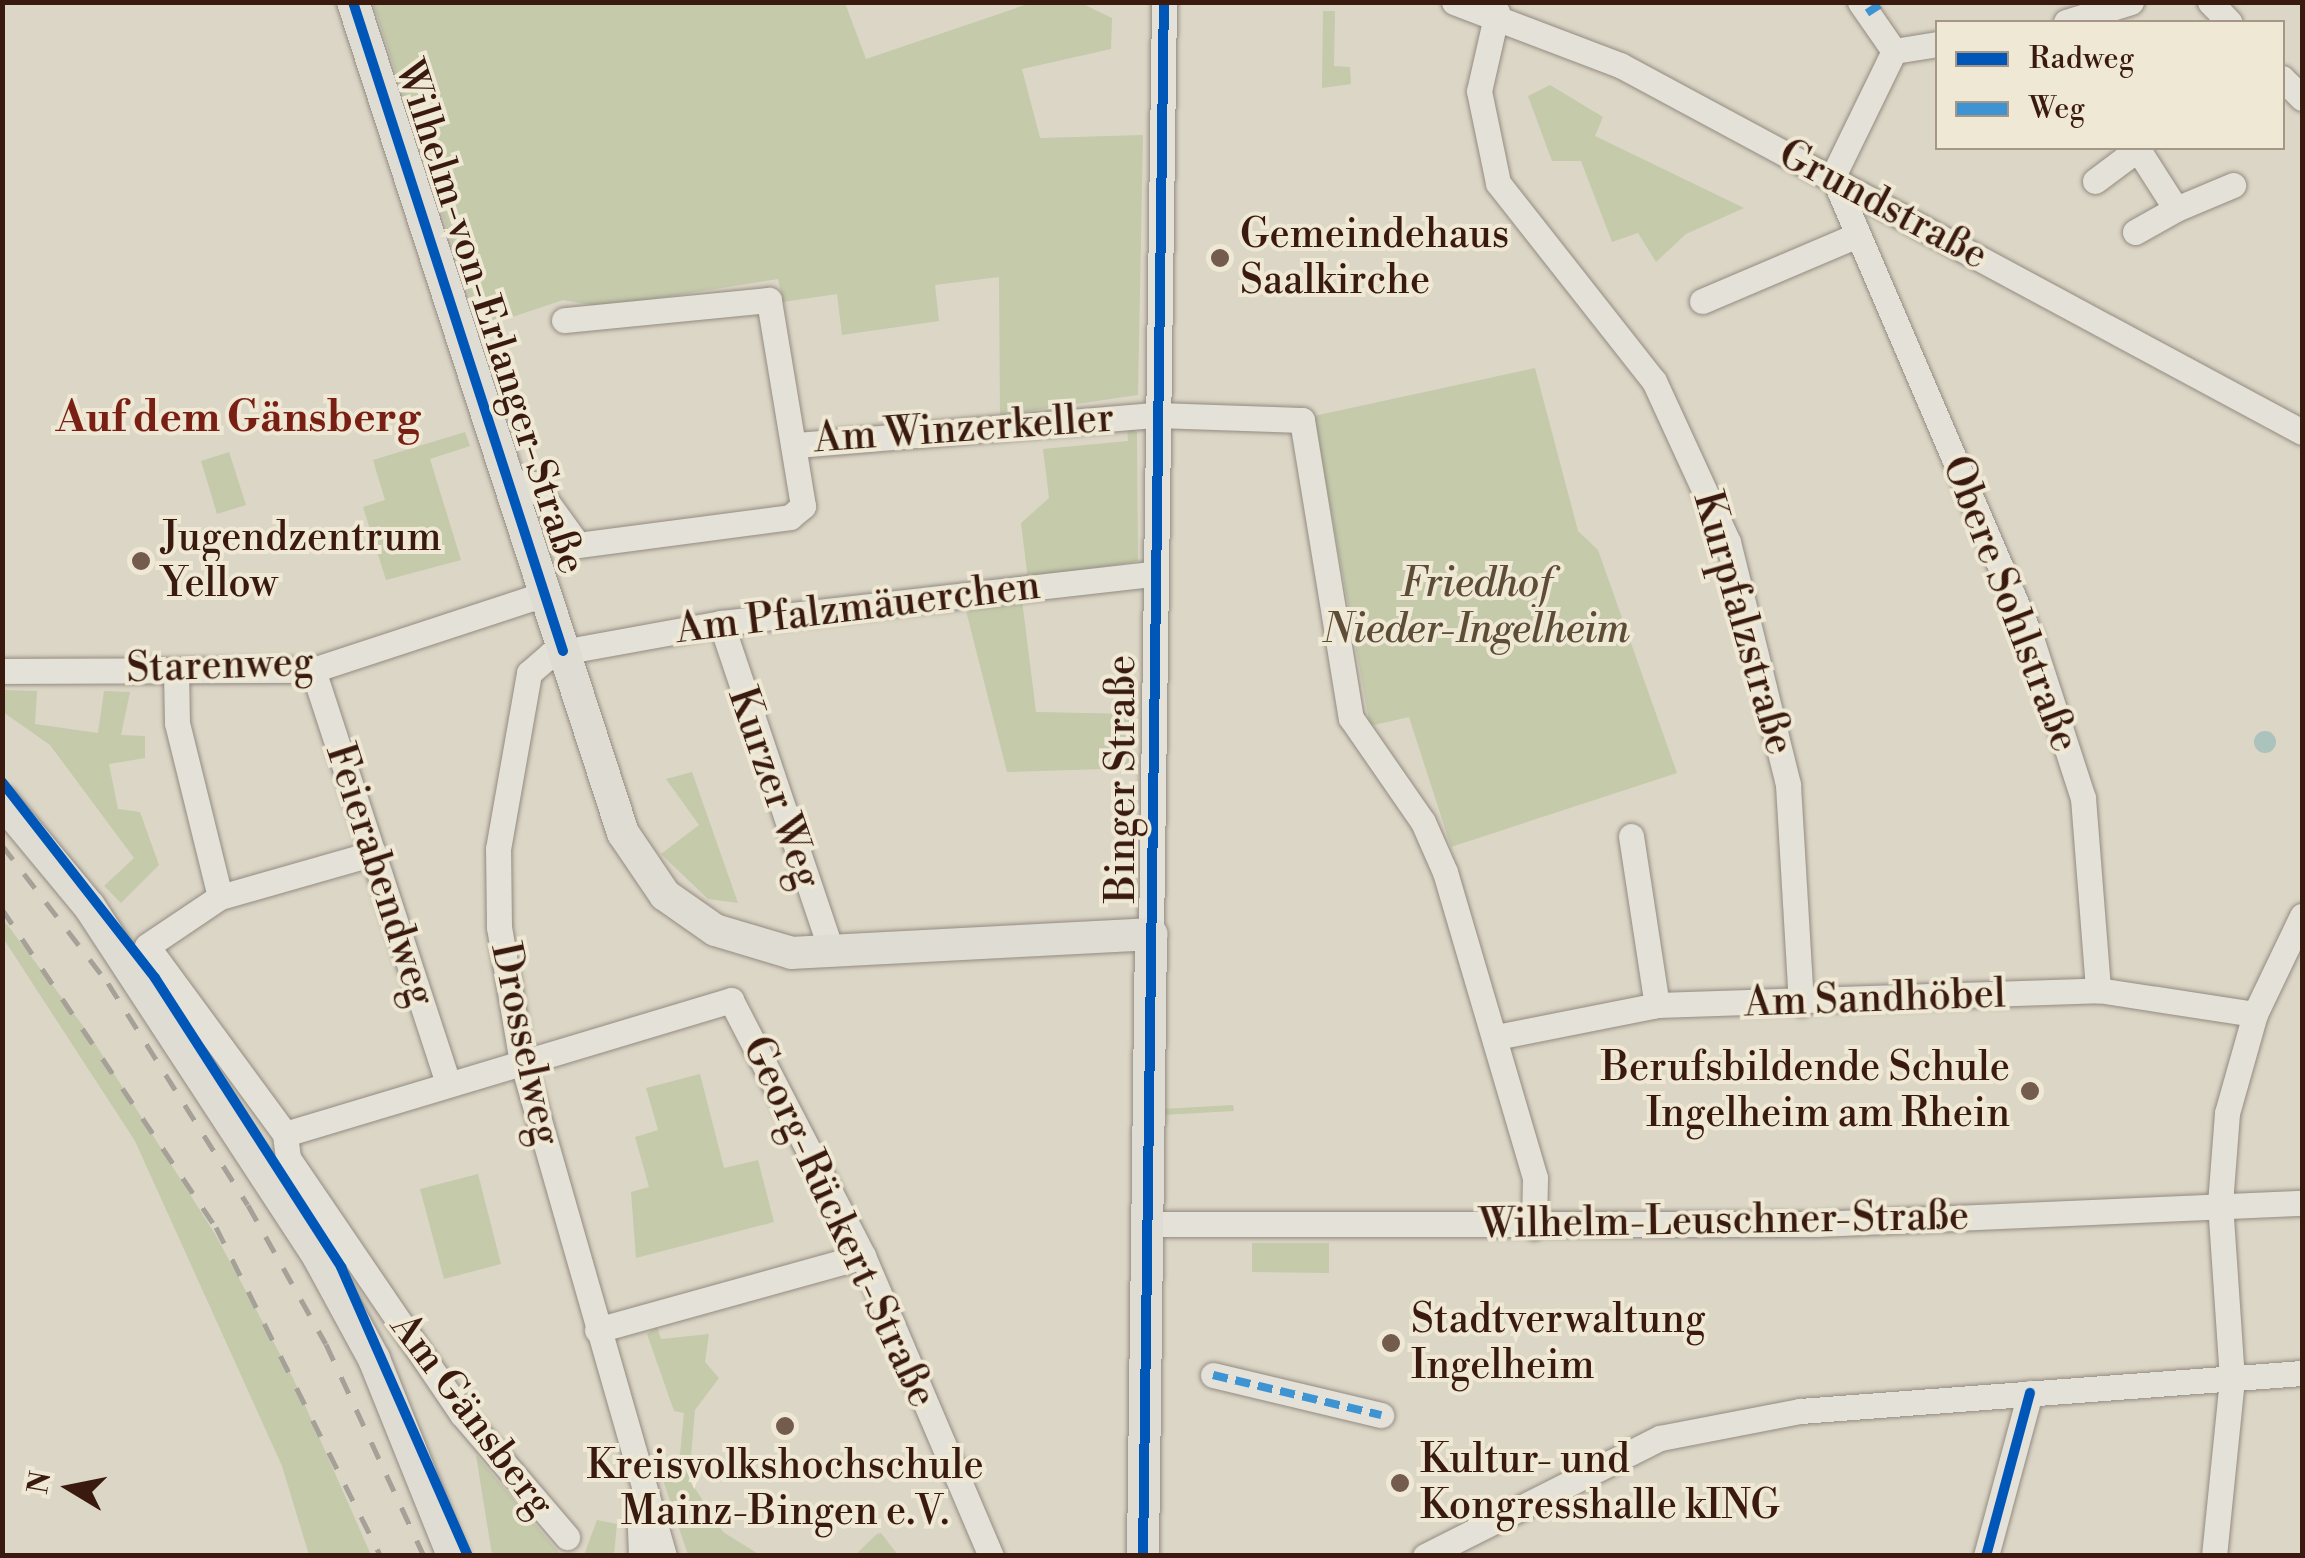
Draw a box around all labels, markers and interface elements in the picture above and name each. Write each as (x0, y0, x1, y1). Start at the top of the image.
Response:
legend (1935, 20, 2285, 150)
text: Radweg (2029, 40, 2134, 78)
street label: Wilhelm-von-Erlanger-Straße (384, 54, 596, 580)
text: Weg (2029, 90, 2085, 128)
street label: Grundstraße (1771, 130, 1995, 280)
place label: Gemeindehaus Saalkirche (1240, 211, 1509, 305)
marker: Gemeindehaus Saalkirche (1209, 247, 1231, 269)
district label: Auf dem Gänsberg (56, 394, 420, 444)
street label: Am Winzerkeller (812, 395, 1116, 463)
street label: Obere Sohlstraße (1932, 449, 2088, 759)
street label: Kurpfalzstraße (1683, 486, 1803, 760)
place label: Jugendzentrum Yellow (161, 514, 442, 608)
marker: Jugendzentrum Yellow (130, 550, 152, 572)
park label: Friedhof Nieder-Ingelheim (1323, 560, 1629, 654)
street label: Am Pfalzmäuerchen (673, 562, 1043, 654)
street label: Starenweg (126, 639, 314, 693)
street label: Binger Straße (1098, 655, 1146, 903)
street label: Kurzer Weg (717, 681, 831, 895)
street label: Feierabendweg (315, 738, 445, 1012)
street label: Drosselweg (480, 938, 570, 1150)
street label: Am Sandhöbel (1743, 970, 2007, 1028)
street label: Georg-Rückert-Straße (732, 1029, 946, 1415)
place label: Berufsbildende Schule Ingelheim am Rhein (1601, 1044, 2010, 1138)
marker: Berufsbildende Schule Ingelheim am Rhein (2019, 1080, 2041, 1102)
street label: Wilhelm-Leuschner-Straße (1478, 1193, 1970, 1249)
place label: Stadtverwaltung Ingelheim (1411, 1296, 1706, 1390)
street label: Am Gänsberg (380, 1304, 564, 1526)
marker: Stadtverwaltung Ingelheim (1380, 1332, 1402, 1354)
marker: Kreisvolkshochschule Mainz-Bingen e.V. (774, 1415, 796, 1437)
place label: Kultur- und Kongresshalle kING (1420, 1436, 1780, 1530)
north arrow (20, 1438, 120, 1538)
place label: Kreisvolkshochschule Mainz-Bingen e.V. (586, 1442, 984, 1536)
text: N (21, 1469, 59, 1497)
marker: Kultur- und Kongresshalle kING (1389, 1472, 1411, 1494)

